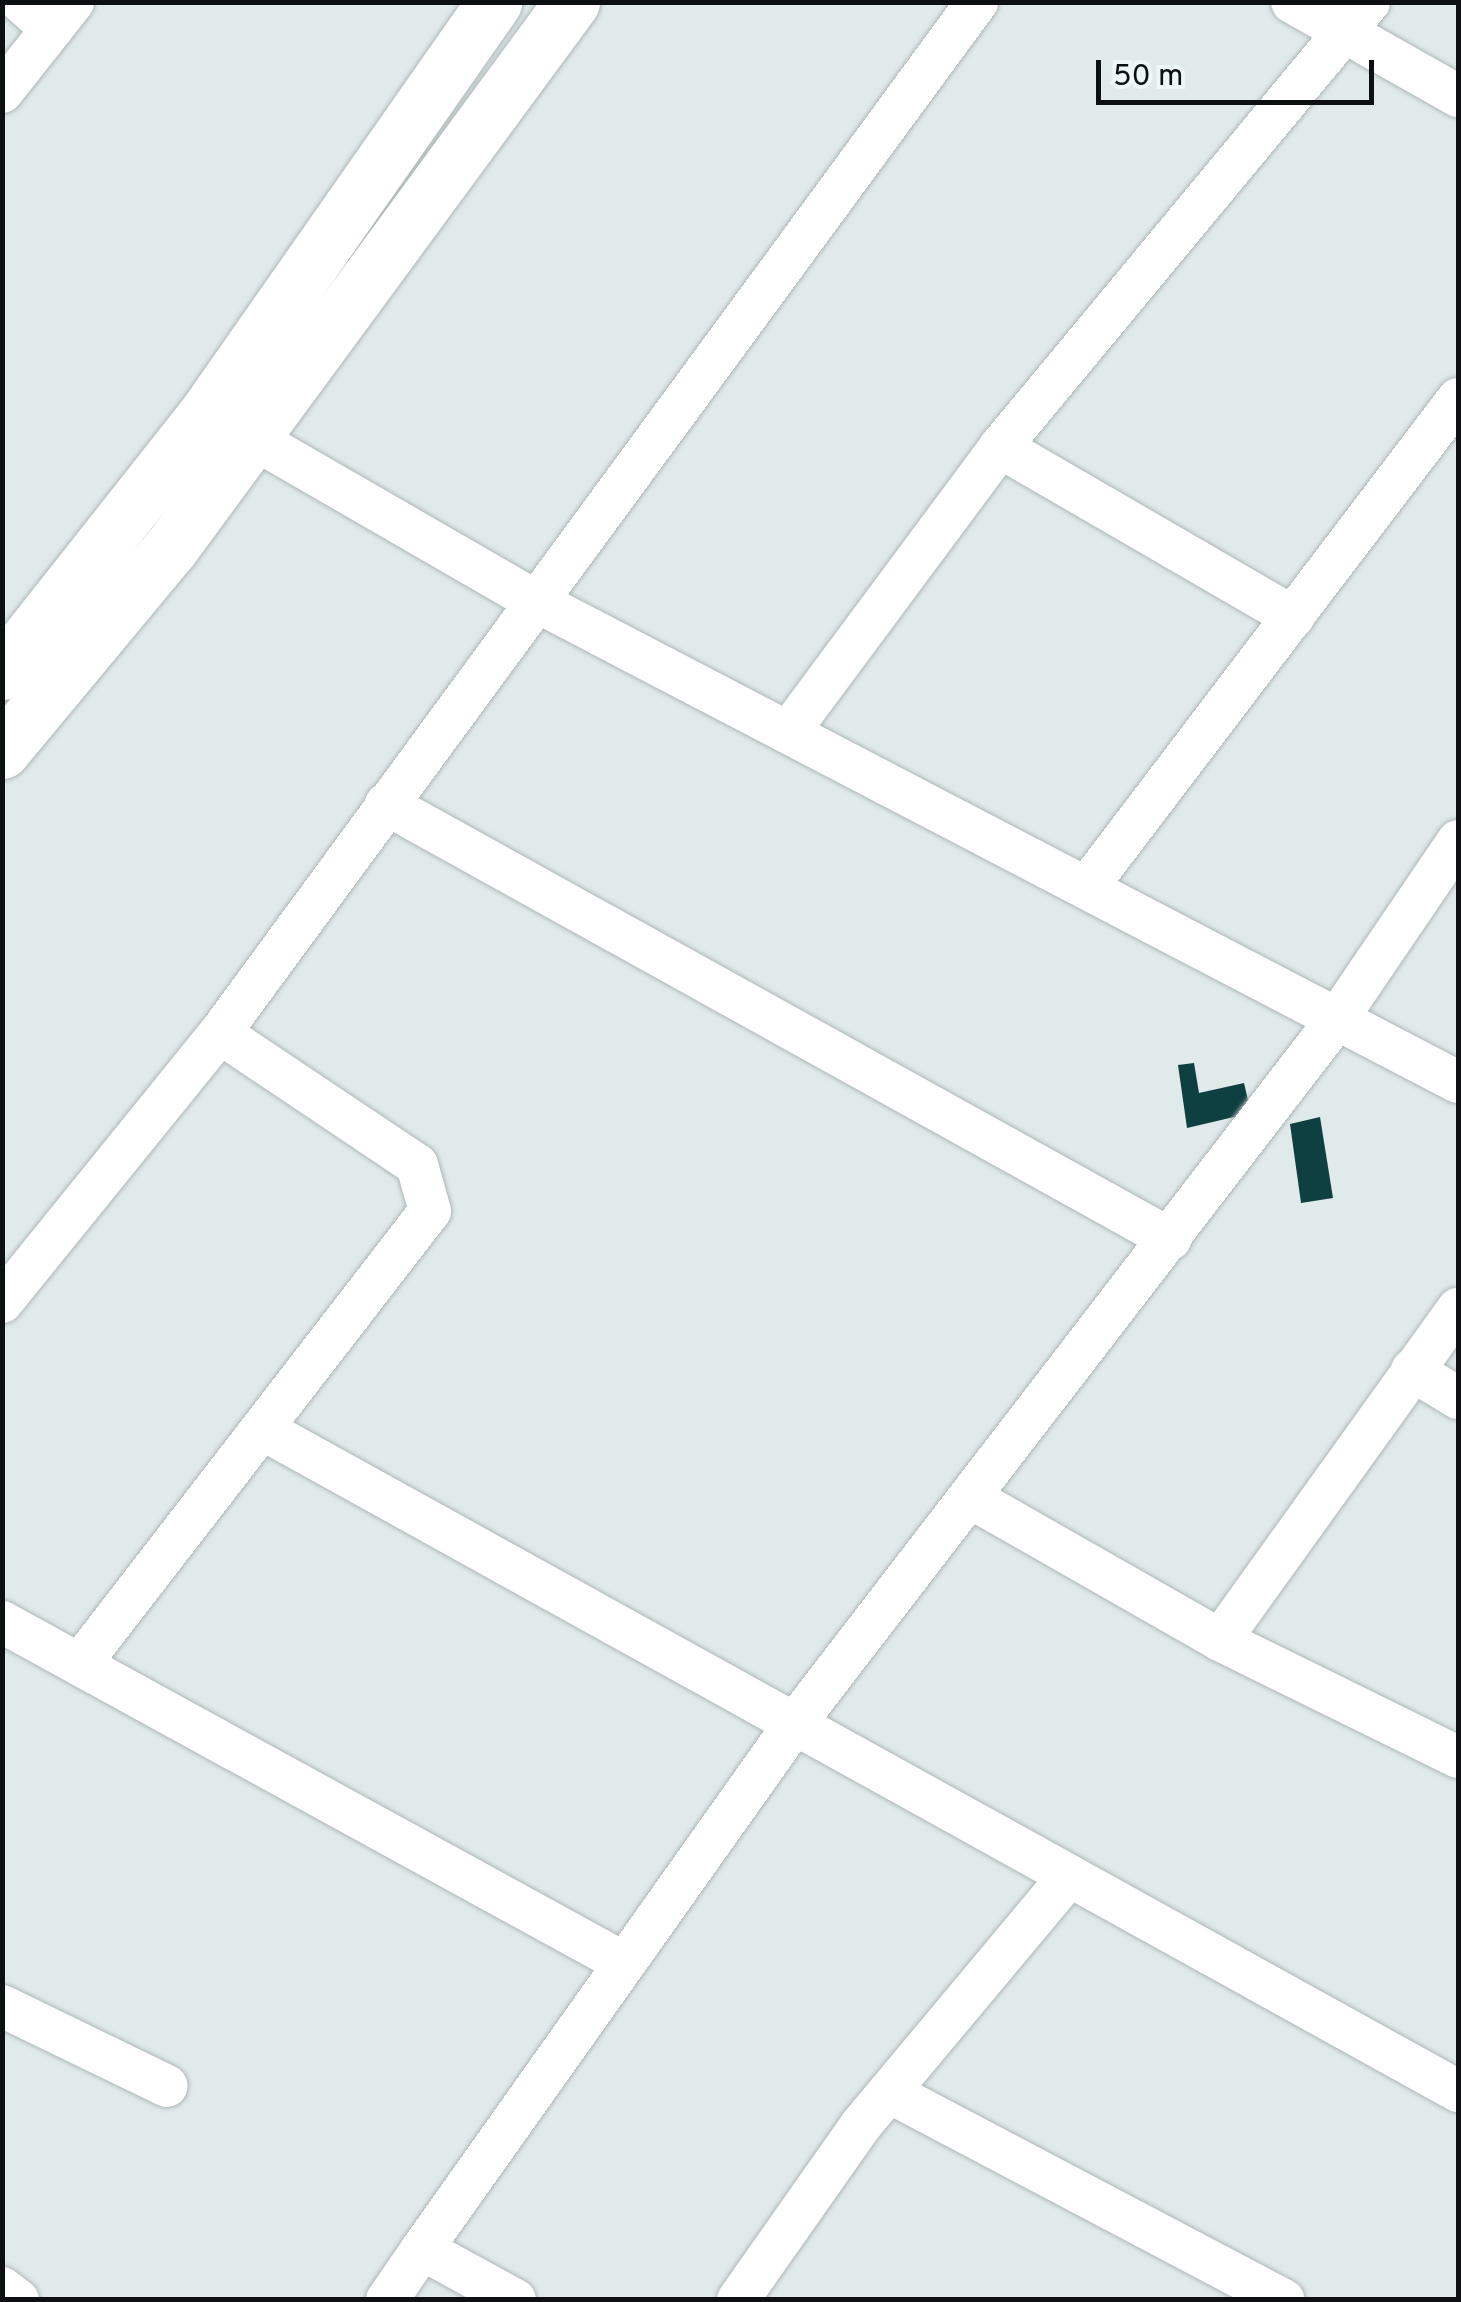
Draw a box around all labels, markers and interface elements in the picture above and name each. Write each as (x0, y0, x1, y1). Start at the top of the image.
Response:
scale bar (1101, 40, 1378, 102)
text: 50 m (1113, 59, 1183, 96)

